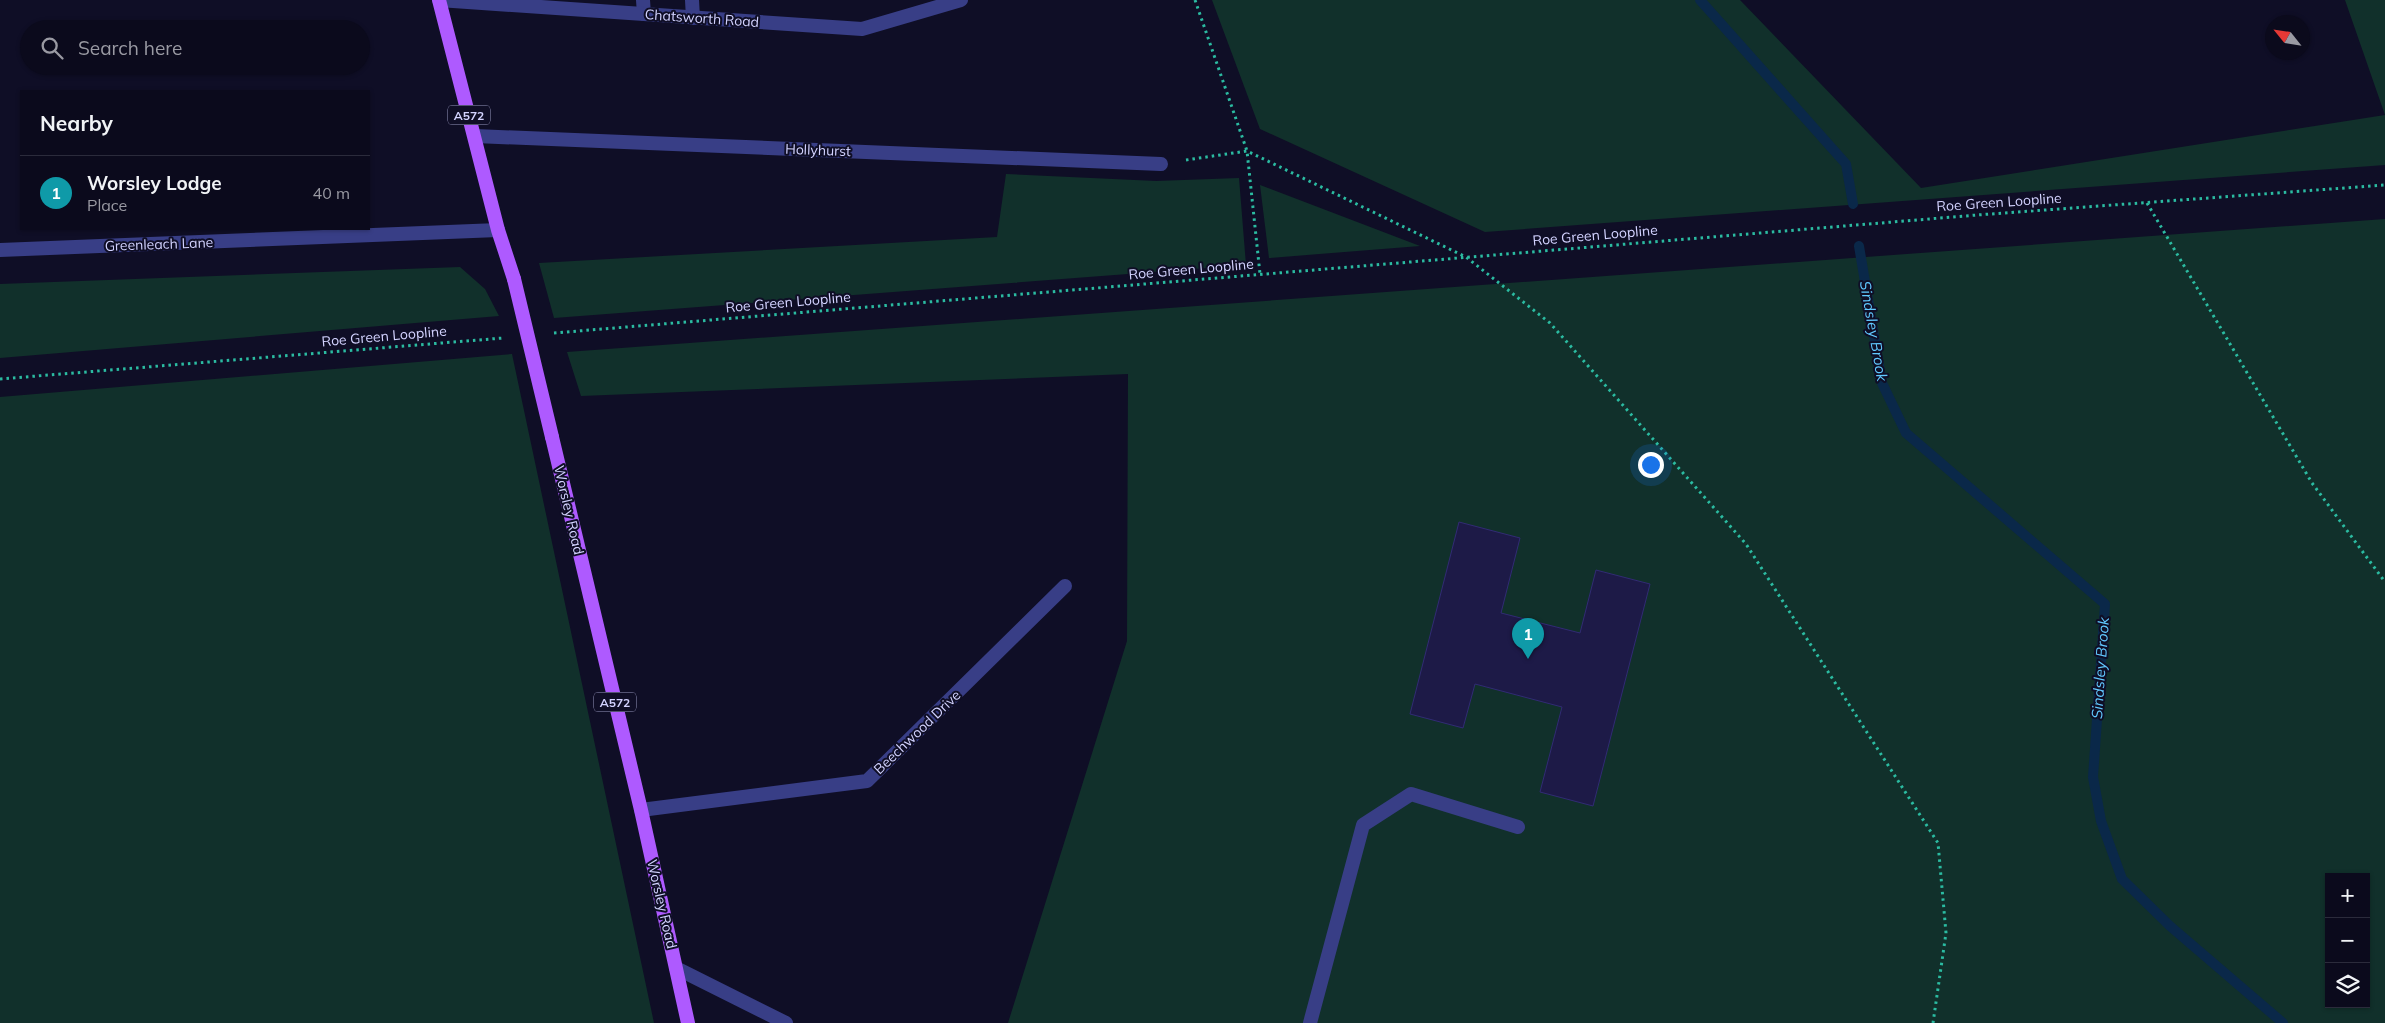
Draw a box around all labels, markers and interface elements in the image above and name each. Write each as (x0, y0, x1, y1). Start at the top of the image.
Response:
street label: Chatsworth Road (644, 5, 760, 31)
north arrow (2265, 15, 2310, 60)
search box (20, 20, 370, 75)
icon: search (38, 34, 66, 62)
text: Search here (78, 36, 182, 60)
road number: A572 (448, 106, 490, 124)
text: Nearby (40, 110, 113, 136)
street label: Hollyhurst (785, 140, 851, 160)
text: Worsley Lodge (87, 171, 222, 195)
text: 1 (51, 183, 61, 203)
text: 40 m (313, 183, 350, 203)
street label: Roe Green Loopline (1936, 189, 2062, 215)
text: Place (87, 195, 127, 215)
street label: Roe Green Loopline (1532, 221, 1658, 249)
street label: Greenleach Lane (104, 233, 214, 255)
street label: Roe Green Loopline (1128, 255, 1254, 283)
water label: Sindsley Brook (1856, 279, 1892, 384)
street label: Roe Green Loopline (725, 288, 851, 316)
street label: Roe Green Loopline (321, 322, 447, 350)
your location (1638, 452, 1664, 478)
street label: Worsley Road (550, 464, 588, 556)
water label: Sindsley Brook (2087, 615, 2113, 720)
pin: 1 (1512, 618, 1544, 659)
street label: Beechwood Drive (870, 686, 964, 778)
road number: A572 (594, 692, 636, 712)
street label: Worsley Road (643, 858, 681, 950)
map controls (2325, 873, 2370, 1008)
button: + (2325, 873, 2370, 918)
button: − (2325, 918, 2370, 963)
button: layers (2325, 963, 2370, 1008)

